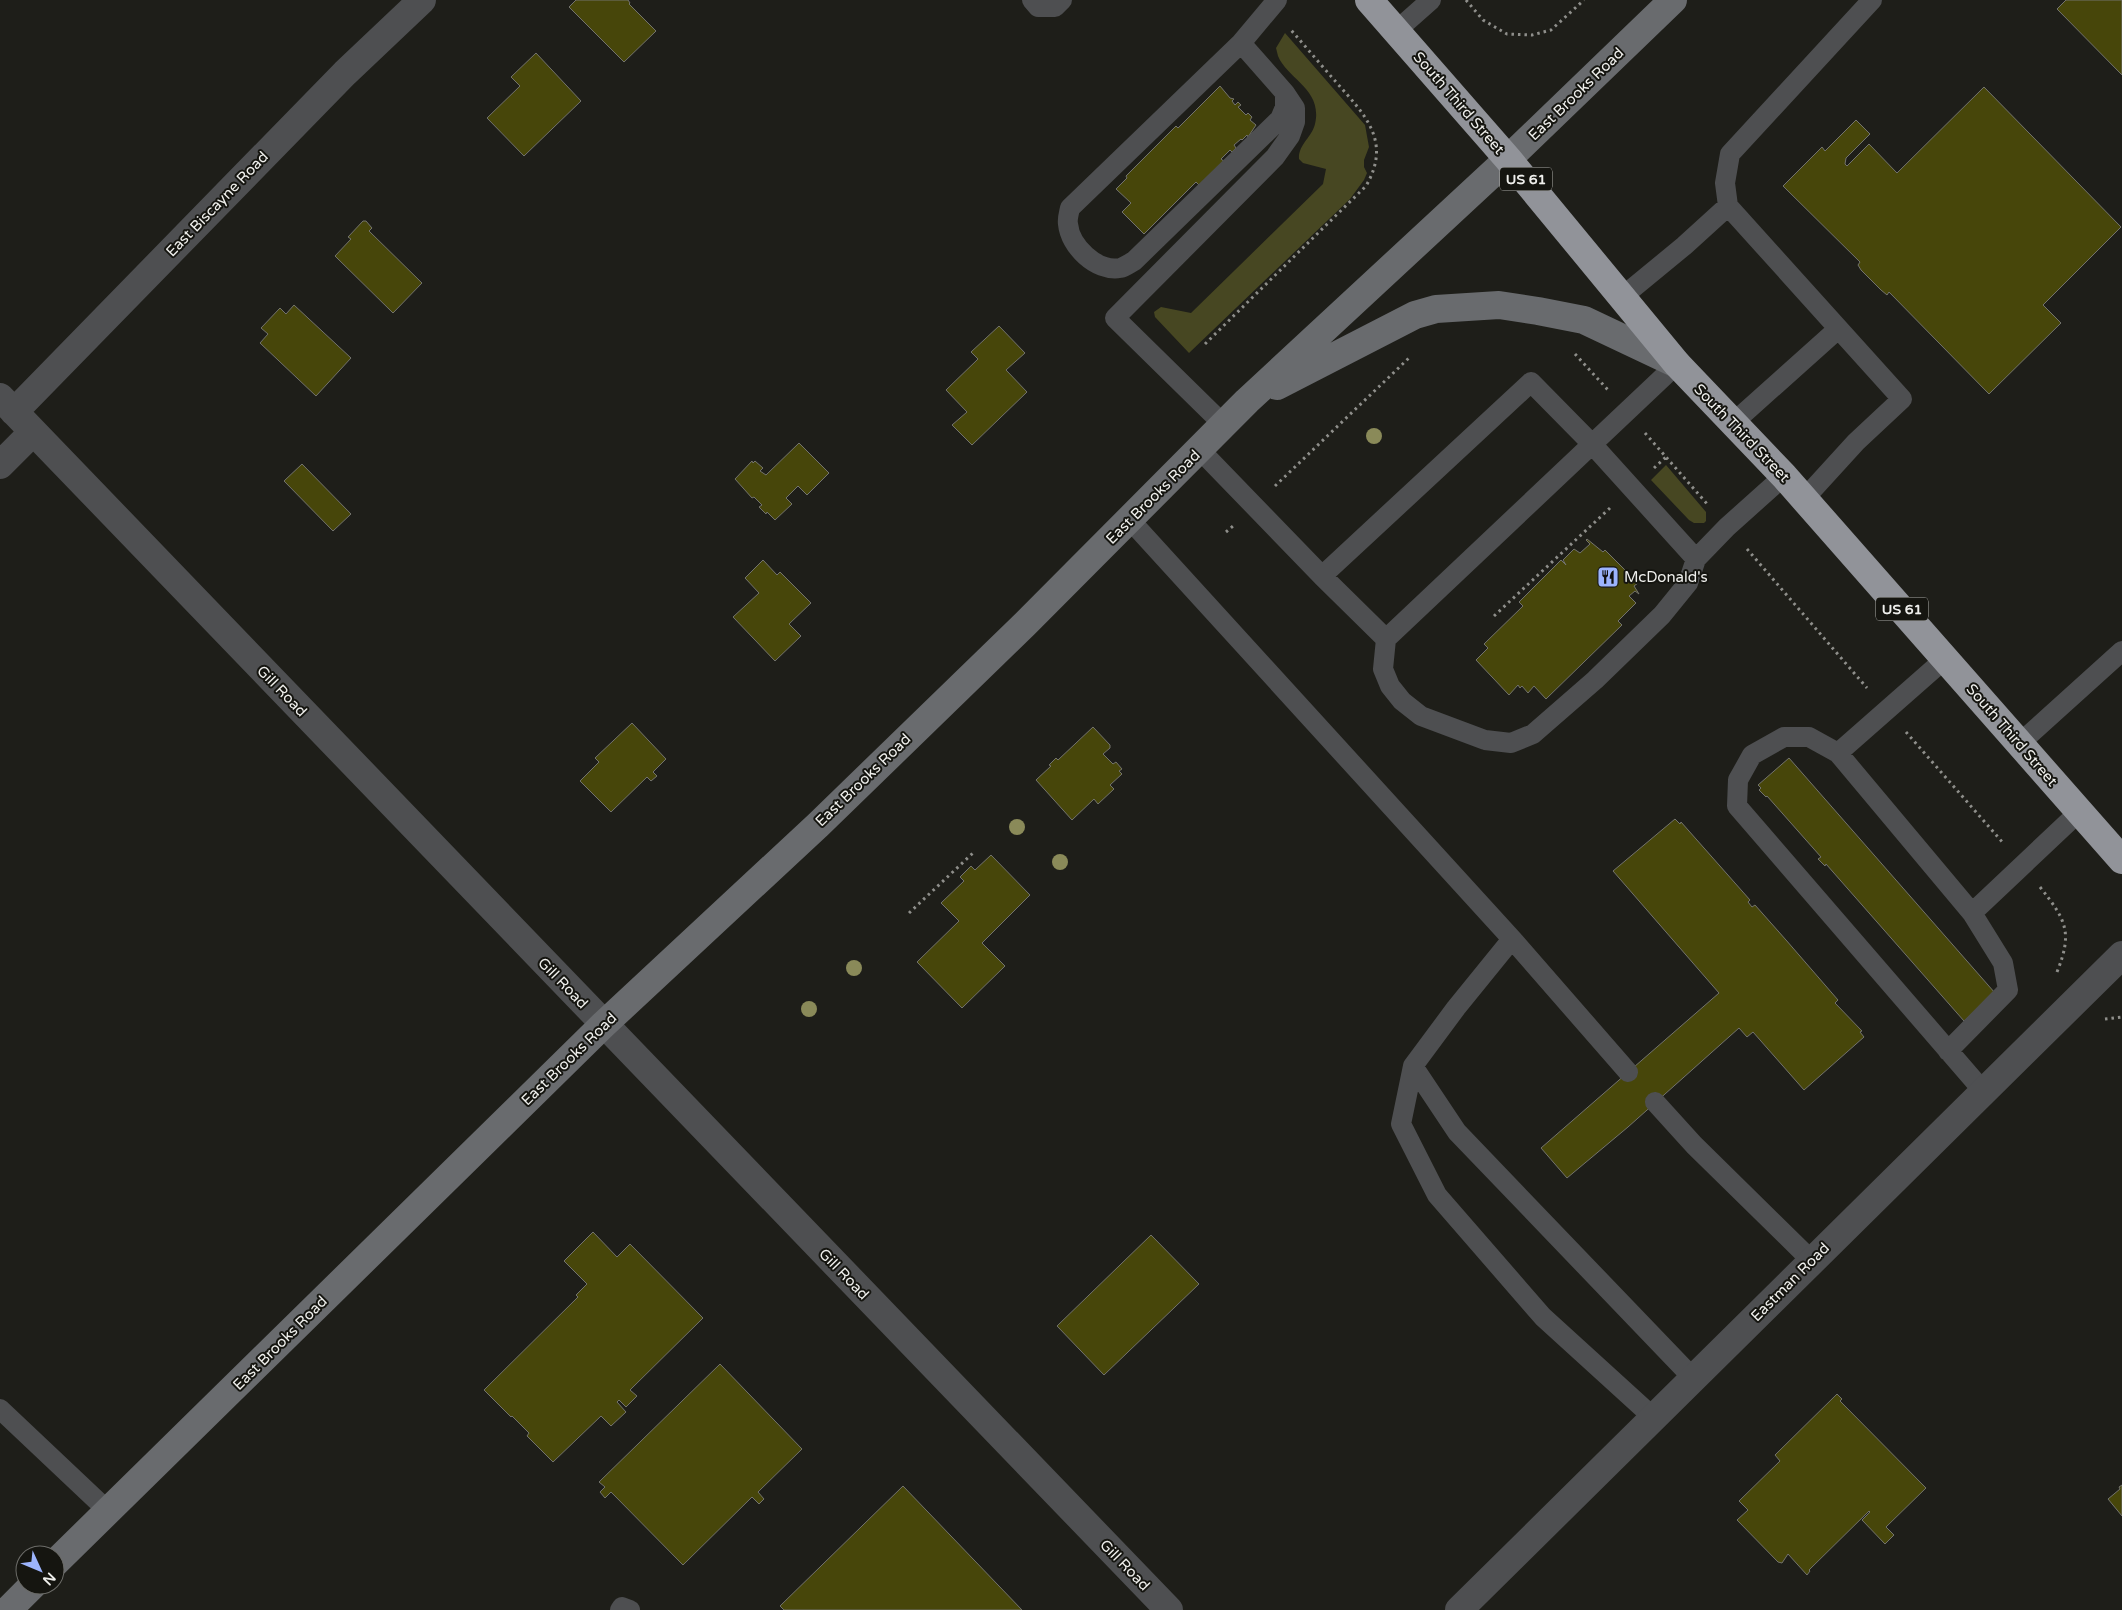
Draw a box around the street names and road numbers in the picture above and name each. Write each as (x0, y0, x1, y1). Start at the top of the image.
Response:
street label: East Brooks Road (1525, 44, 1627, 144)
street label: South Third Street (1410, 48, 1509, 158)
street label: East Biscayne Road (162, 148, 272, 260)
road number: US 61 (1500, 168, 1552, 190)
street label: South Third Street (1690, 380, 1794, 486)
street label: East Brooks Road (1102, 446, 1204, 548)
road number: US 61 (1876, 598, 1928, 620)
street label: Gill Road (253, 662, 311, 720)
street label: South Third Street (1963, 680, 2062, 790)
street label: East Brooks Road (812, 730, 914, 830)
street label: Gill Road (534, 954, 592, 1012)
street label: East Brooks Road (518, 1009, 620, 1109)
street label: Eastman Road (1747, 1239, 1833, 1325)
street label: Gill Road (815, 1245, 873, 1303)
street label: East Brooks Road (229, 1292, 331, 1394)
street label: Gill Road (1096, 1536, 1154, 1594)

